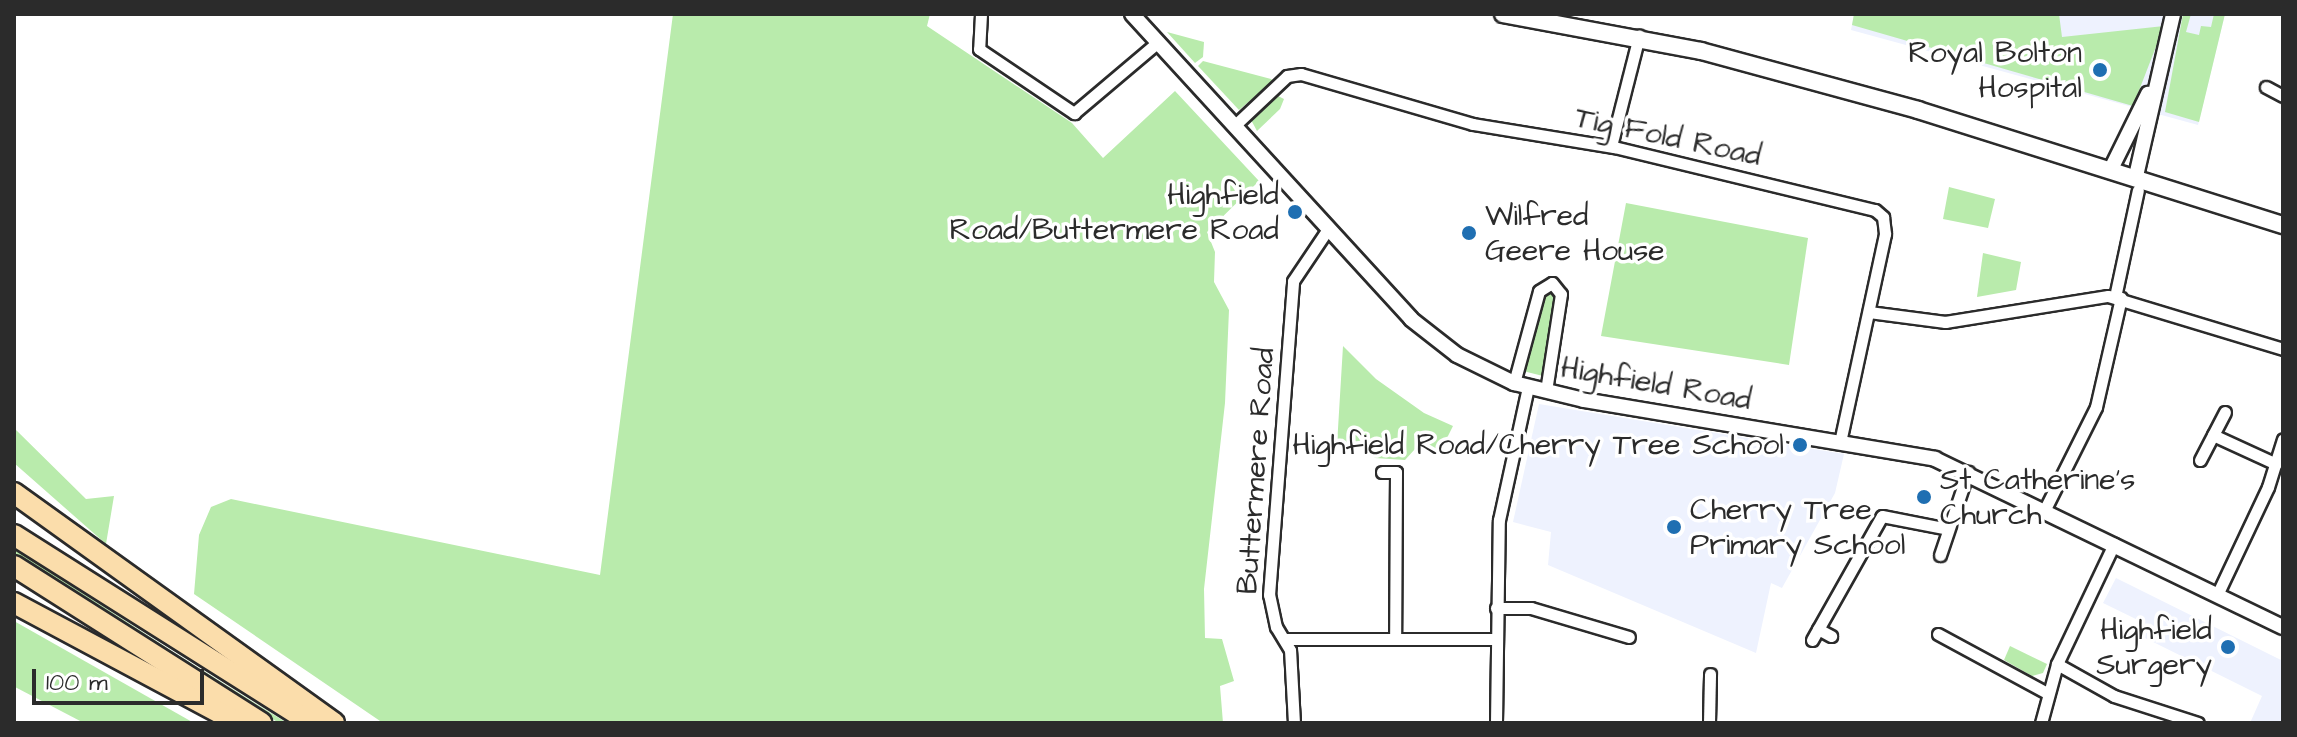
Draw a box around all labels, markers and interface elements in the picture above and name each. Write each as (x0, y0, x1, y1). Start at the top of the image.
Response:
place label: Royal Bolton Hospital (1908, 35, 2082, 106)
marker: Royal Bolton Hospital (2089, 59, 2111, 81)
street label: Tig Fold Road (1572, 100, 1764, 174)
place label: Highfield Road/Buttermere Road (950, 177, 1279, 248)
place label: Wilfred Geere House (1485, 198, 1665, 268)
marker: Highfield Road/Buttermere Road (1286, 203, 1304, 221)
marker: Wilfred Geere House (1460, 224, 1478, 242)
street label: Buttermere Road (1229, 347, 1283, 595)
street label: Highfield Road (1558, 350, 1754, 418)
place label: Highfield Road/Cherry Tree School (1293, 427, 1784, 463)
marker: Highfield Road/Cherry Tree School (1791, 436, 1809, 454)
place label: St Catherine's Church (1940, 462, 2135, 532)
marker: St Catherine's Church (1915, 488, 1933, 506)
place label: Cherry Tree Primary School (1690, 492, 1905, 562)
marker: Cherry Tree Primary School (1665, 518, 1683, 536)
place label: Highfield Surgery (2096, 612, 2212, 682)
marker: Highfield Surgery (2219, 638, 2237, 656)
scale bar (36, 653, 208, 703)
text: 100 m (46, 666, 108, 700)

